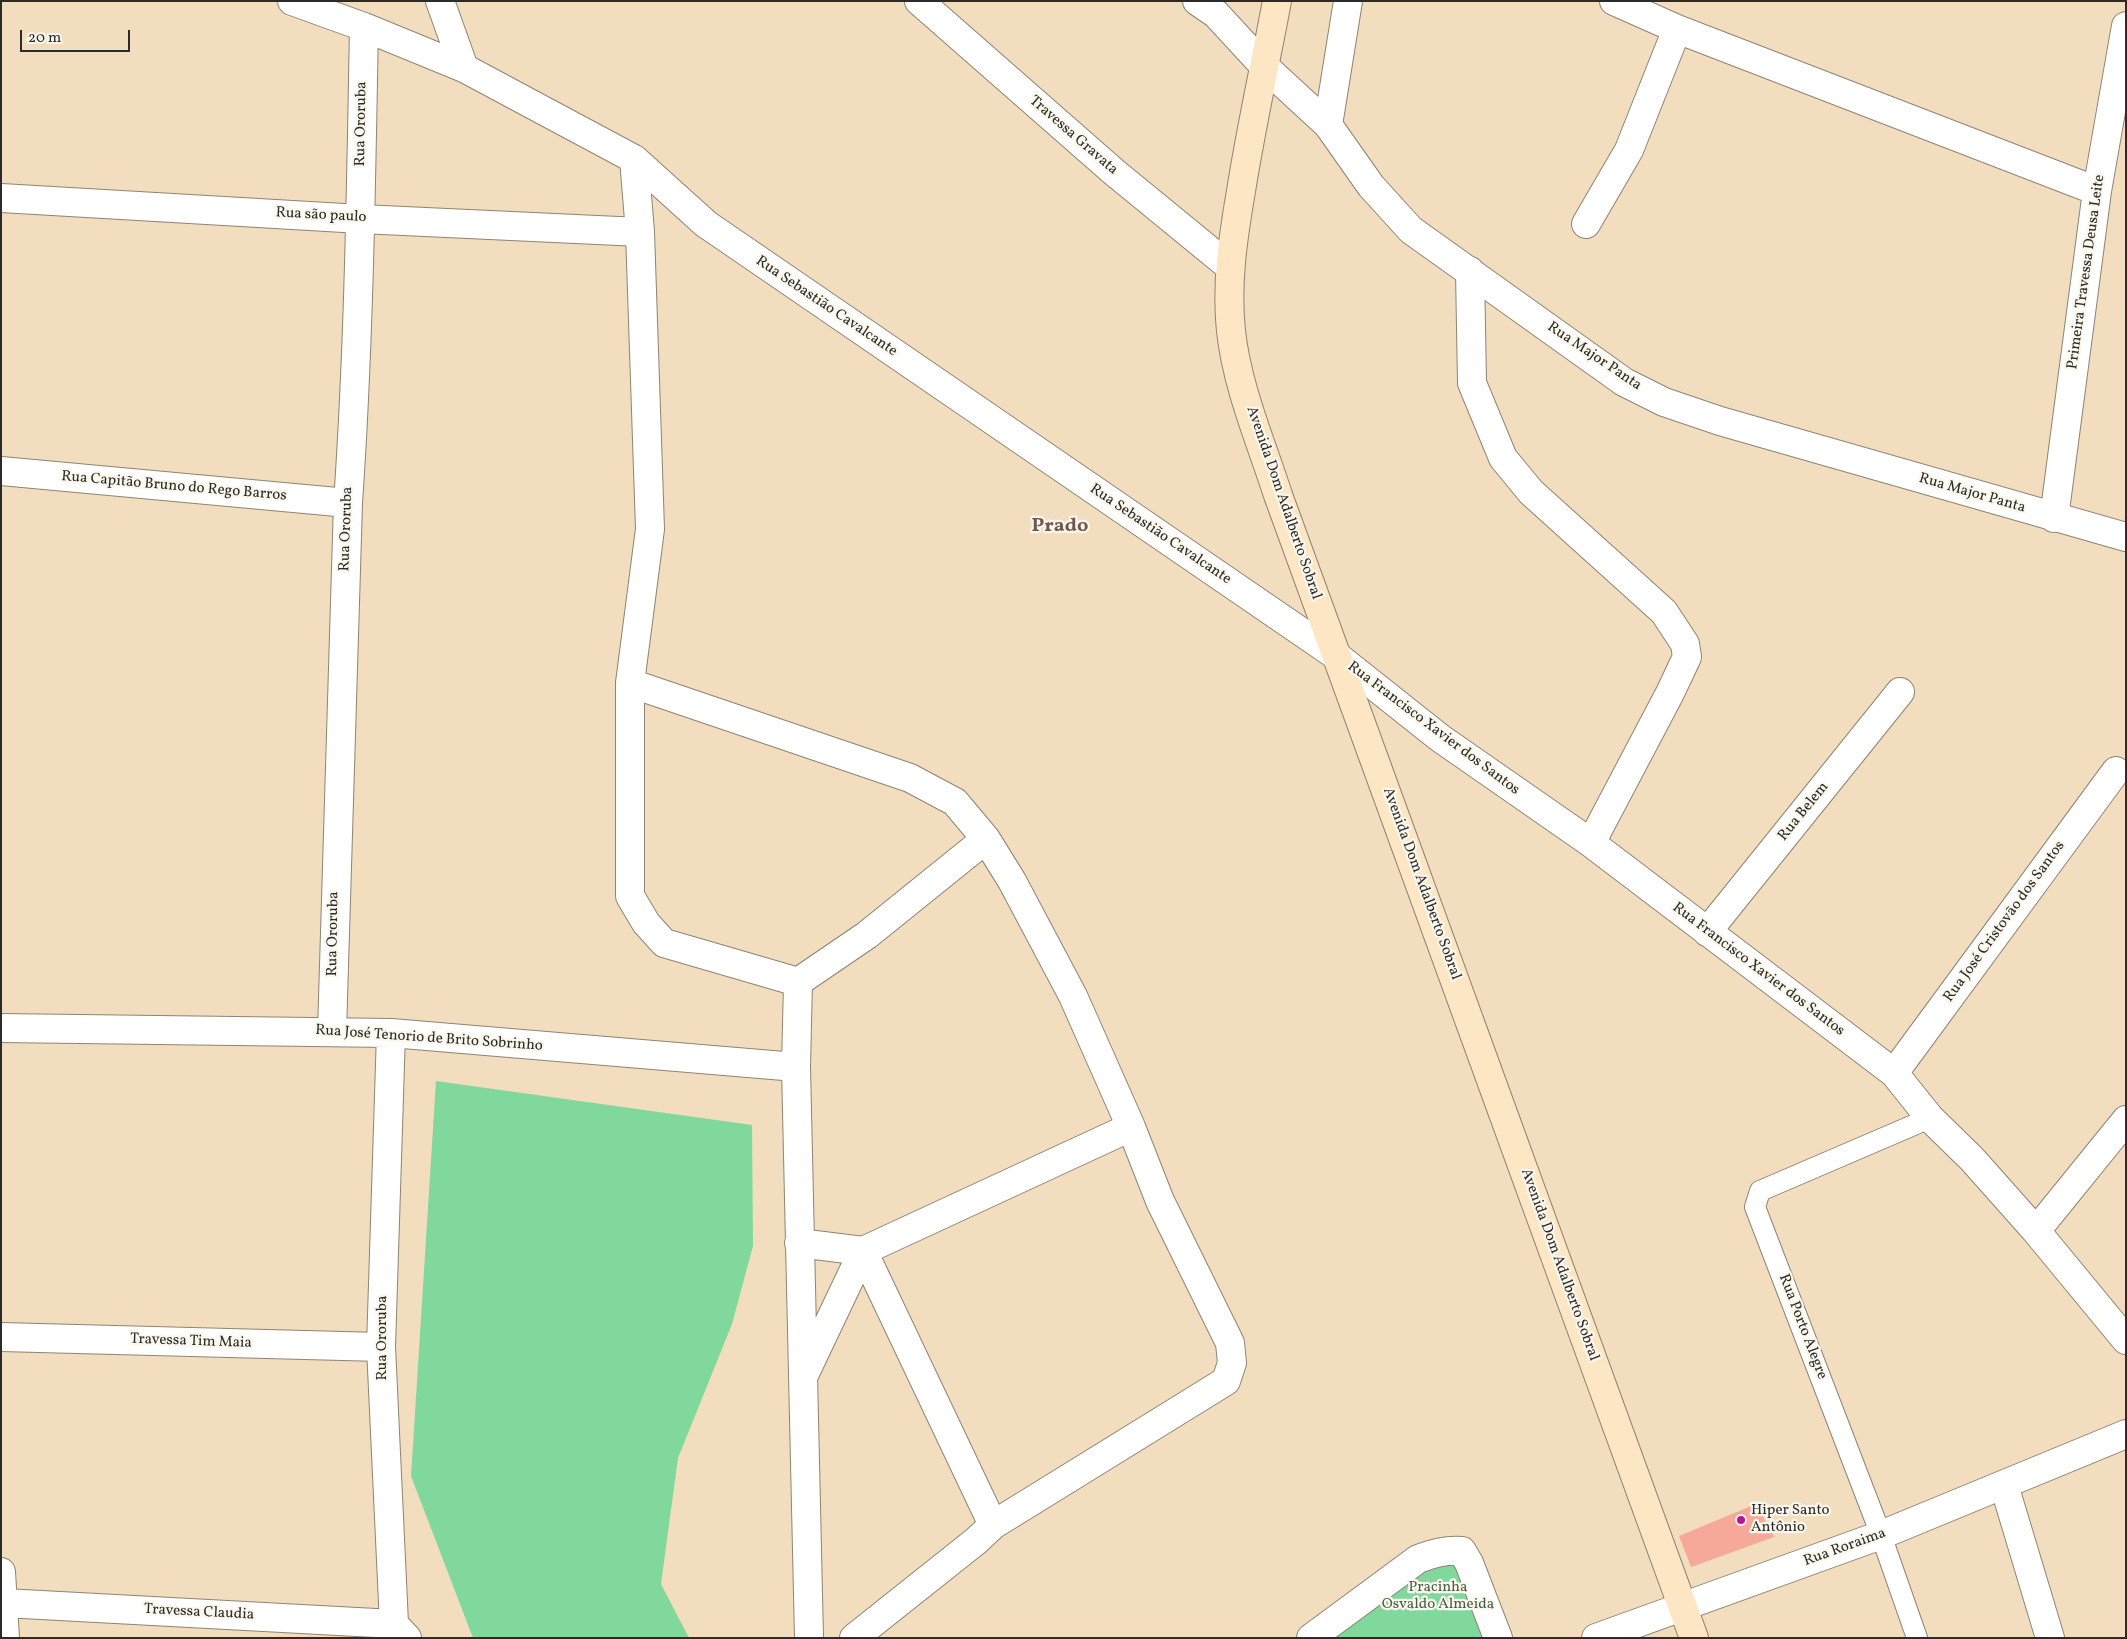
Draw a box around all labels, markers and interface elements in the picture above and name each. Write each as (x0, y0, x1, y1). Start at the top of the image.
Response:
scale bar (22, 20, 132, 52)
text: 20 m (28, 28, 61, 49)
street label: Rua Ororuba (352, 81, 372, 167)
street label: Travessa Gravata (1025, 93, 1121, 179)
street label: Primeira Travessa Deusa Leite (2064, 173, 2110, 371)
street label: Rua são paulo (275, 205, 367, 227)
street label: Rua Sebastião Cavalcante (752, 253, 900, 361)
street label: Rua Major Panta (1543, 319, 1645, 395)
street label: Avenida Dom Adalberto Sobral (1241, 404, 1325, 602)
street label: Rua Capitão Bruno do Rego Barros (61, 468, 287, 506)
street label: Rua Major Panta (1917, 470, 2027, 518)
street label: Rua Sebastião Cavalcante (1086, 481, 1234, 589)
street label: Rua Ororuba (337, 486, 357, 572)
district label: Prado (1032, 515, 1088, 539)
street label: Rua Francisco Xavier dos Santos (1343, 658, 1523, 800)
street label: Rua Belem (1775, 779, 1833, 845)
street label: Avenida Dom Adalberto Sobral (1378, 786, 1464, 982)
street label: Rua José Cristovão dos Santos (1940, 838, 2070, 1006)
street label: Rua Ororuba (324, 891, 344, 977)
street label: Rua Francisco Xavier dos Santos (1668, 899, 1848, 1041)
street label: Rua José Tenorio de Brito Sobrinho (315, 1022, 543, 1056)
street label: Avenida Dom Adalberto Sobral (1516, 1167, 1602, 1363)
street label: Rua Porto Alegre (1774, 1272, 1830, 1382)
street label: Rua Ororuba (374, 1296, 392, 1380)
street label: Travessa Tim Maia (130, 1331, 252, 1353)
place label: Hiper Santo Antônio (1751, 1502, 1830, 1537)
marker: Hiper Santo Antônio (1735, 1514, 1747, 1526)
street label: Rua Roraima (1801, 1525, 1889, 1571)
park label: Pracinha Osvaldo Almeida (1382, 1579, 1494, 1614)
street label: Travessa Claudia (143, 1601, 255, 1625)

